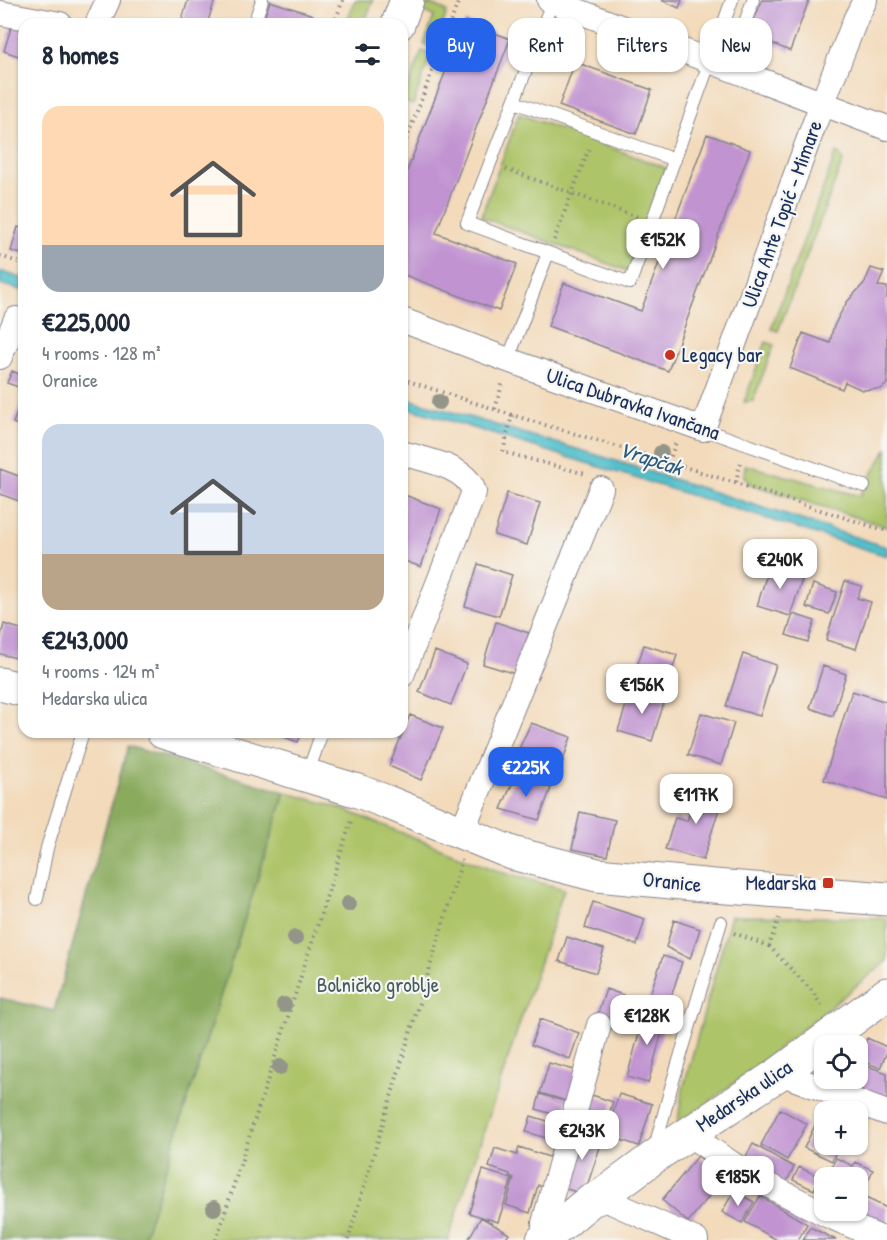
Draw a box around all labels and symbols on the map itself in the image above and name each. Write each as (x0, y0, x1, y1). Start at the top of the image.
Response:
street label: Ulica Ante Topić - Mimare (734, 116, 829, 312)
pin: €152K (621, 219, 705, 270)
place label: Legacy bar (682, 340, 763, 369)
marker: Legacy bar (663, 348, 677, 362)
street label: Ulica Dubravka Ivančana (543, 360, 724, 447)
water label: Vrapčak (615, 434, 688, 483)
pin: €240K (738, 539, 822, 590)
pin: €156K (600, 664, 684, 715)
pin: €225K (484, 747, 568, 798)
pin: €117K (654, 774, 738, 825)
street label: Oranice (641, 864, 703, 899)
place label: Medarska (746, 868, 816, 897)
marker: Medarska (821, 876, 835, 890)
park label: Bolničko groblje (317, 970, 439, 999)
pin: €128K (605, 995, 689, 1046)
street label: Medarska ulica (690, 1053, 798, 1138)
pin: €243K (540, 1110, 624, 1161)
pin: €185K (696, 1156, 780, 1207)

